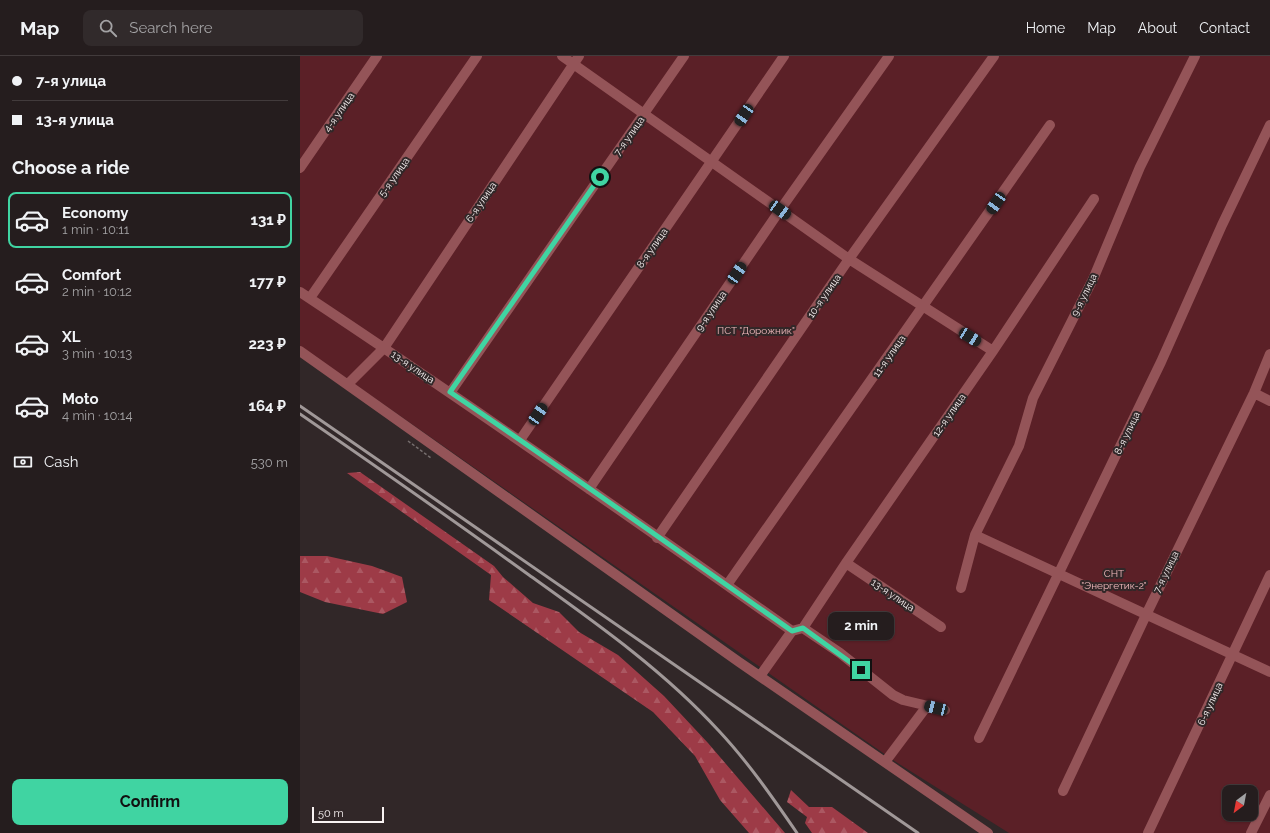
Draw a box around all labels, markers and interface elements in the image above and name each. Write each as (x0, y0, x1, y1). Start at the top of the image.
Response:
search box (83, 10, 363, 46)
text: Map (20, 17, 59, 39)
icon: search (97, 17, 119, 39)
text: Search here (129, 19, 213, 37)
text: Home (1026, 20, 1065, 36)
text: Map (1087, 20, 1116, 36)
text: About (1138, 20, 1177, 36)
text: Contact (1199, 20, 1250, 36)
text: 7-я улица (36, 72, 106, 90)
street label: 4-я улица (321, 90, 357, 134)
car (732, 102, 756, 128)
text: 13-я улица (36, 111, 114, 129)
street label: 7-я улица (612, 114, 646, 158)
street label: 5-я улица (376, 155, 412, 199)
text: Choose a ride (12, 157, 130, 178)
route start (591, 168, 609, 186)
street label: 6-я улица (464, 180, 498, 224)
car (984, 190, 1008, 216)
car (767, 198, 793, 222)
icon: car (14, 202, 50, 238)
text: Economy (62, 204, 129, 222)
text: 131 ₽ (250, 211, 286, 229)
text: 1 min · 10:11 (62, 222, 129, 237)
street label: 8-я улица (634, 226, 670, 270)
car (725, 260, 749, 286)
icon: car (14, 264, 50, 300)
text: Comfort (62, 266, 121, 284)
street label: 10-я улица (805, 272, 843, 320)
street label: 9-я улица (1069, 272, 1099, 318)
text: 177 ₽ (249, 273, 286, 291)
text: 2 min · 10:12 (62, 284, 132, 299)
street label: 9-я улица (694, 289, 728, 333)
park label: ПСТ "Дорожник" (717, 325, 795, 336)
icon: car (14, 326, 50, 362)
car (957, 326, 983, 348)
text: XL (62, 328, 80, 346)
street label: 11-я улица (871, 333, 907, 379)
text: 223 ₽ (248, 335, 286, 353)
text: 3 min · 10:13 (62, 346, 132, 361)
street label: 13-я улица (389, 349, 437, 385)
icon: car (14, 388, 50, 424)
text: Moto (62, 390, 99, 408)
street label: 12-я улица (930, 392, 968, 438)
text: 164 ₽ (249, 397, 286, 415)
car (526, 401, 550, 427)
text: 4 min · 10:14 (62, 408, 133, 423)
street label: 8-я улица (1112, 410, 1142, 456)
icon: cash (12, 451, 34, 473)
text: Cash (44, 453, 78, 471)
text: 530 m (251, 455, 288, 470)
street label: 7-я улица (1151, 549, 1181, 595)
park label: СHТ "Энергетик-2" (1081, 568, 1147, 591)
street label: 13-я улица (869, 577, 917, 613)
callout: 2 min (828, 612, 894, 640)
text: 2 min (844, 618, 878, 633)
route end (852, 661, 870, 679)
street label: 6-я улица (1195, 681, 1225, 727)
car (923, 699, 949, 717)
button: Confirm (12, 779, 288, 825)
north arrow (1222, 785, 1258, 821)
map controls (1222, 785, 1258, 821)
scale bar (312, 805, 384, 824)
text: 50 m (318, 807, 344, 820)

